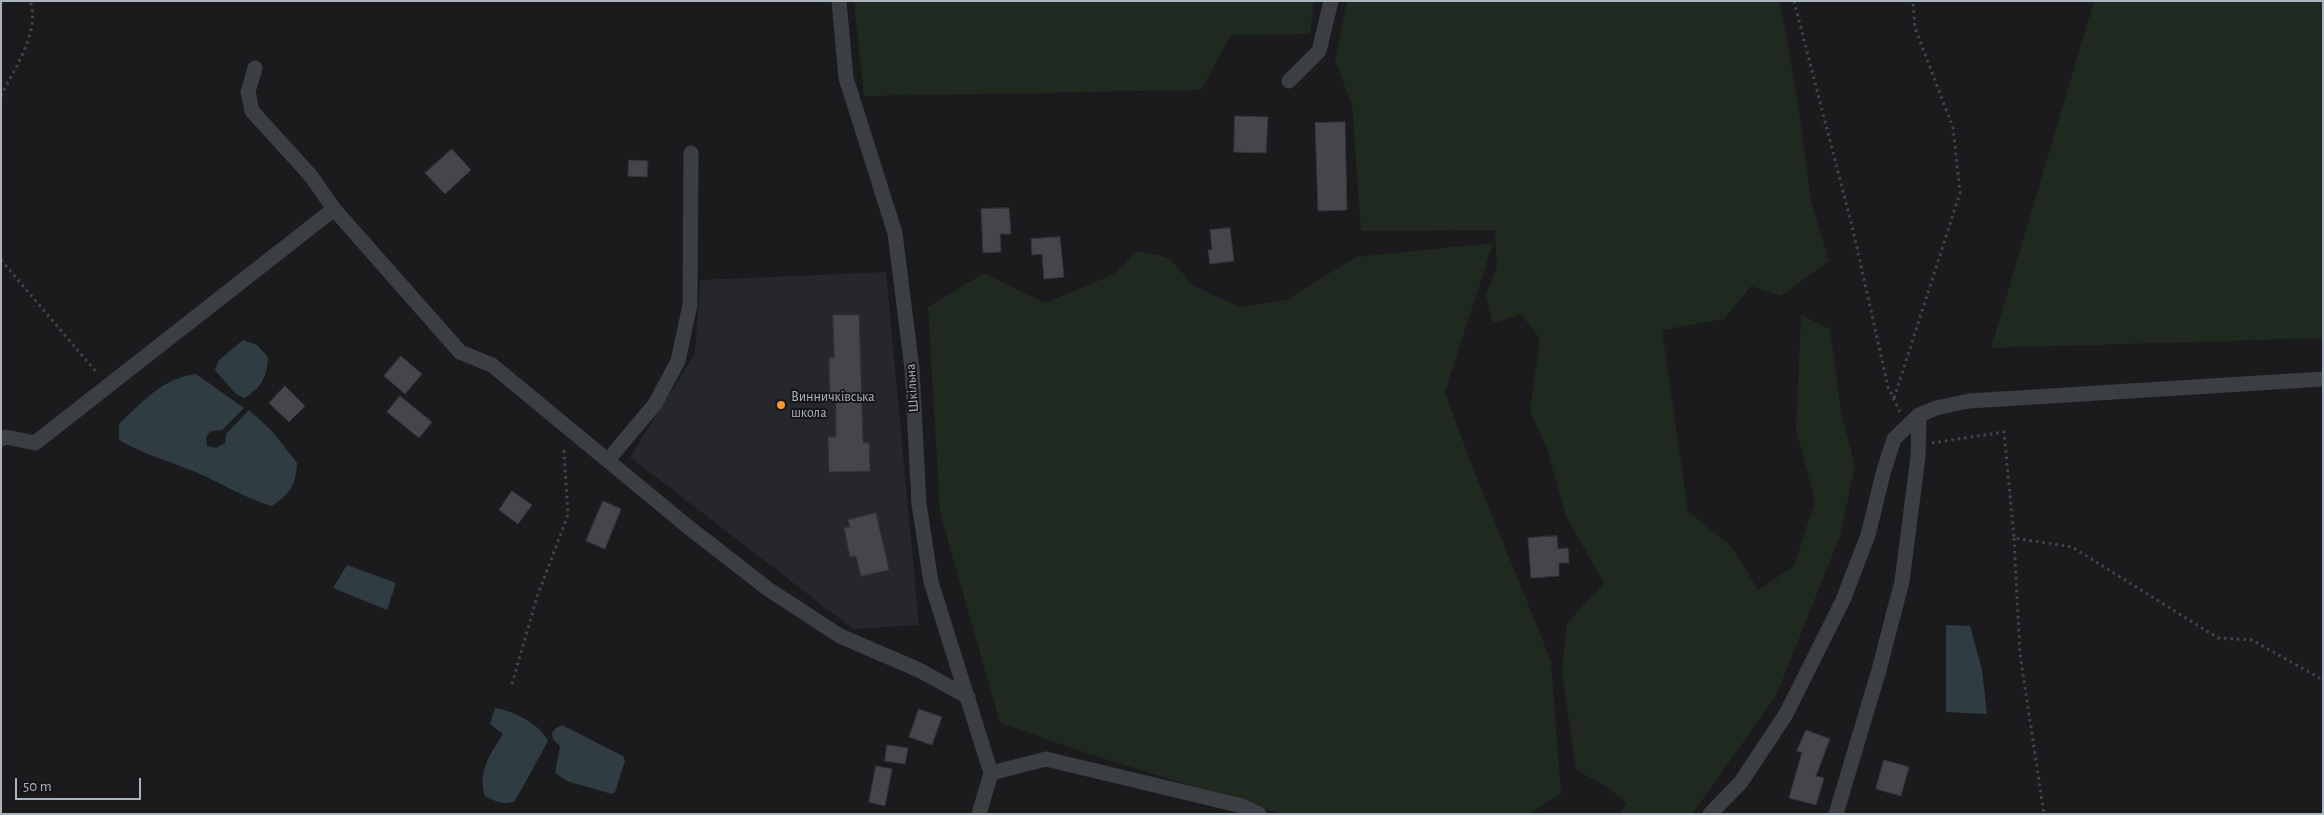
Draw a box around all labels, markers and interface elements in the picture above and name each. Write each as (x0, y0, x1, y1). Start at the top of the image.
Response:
street label: Шкільна (902, 363, 922, 413)
place label: Винничківська школа (791, 389, 875, 422)
marker: Винничківська школа (775, 399, 787, 411)
scale bar (18, 768, 144, 800)
text: 50 m (23, 779, 52, 794)

